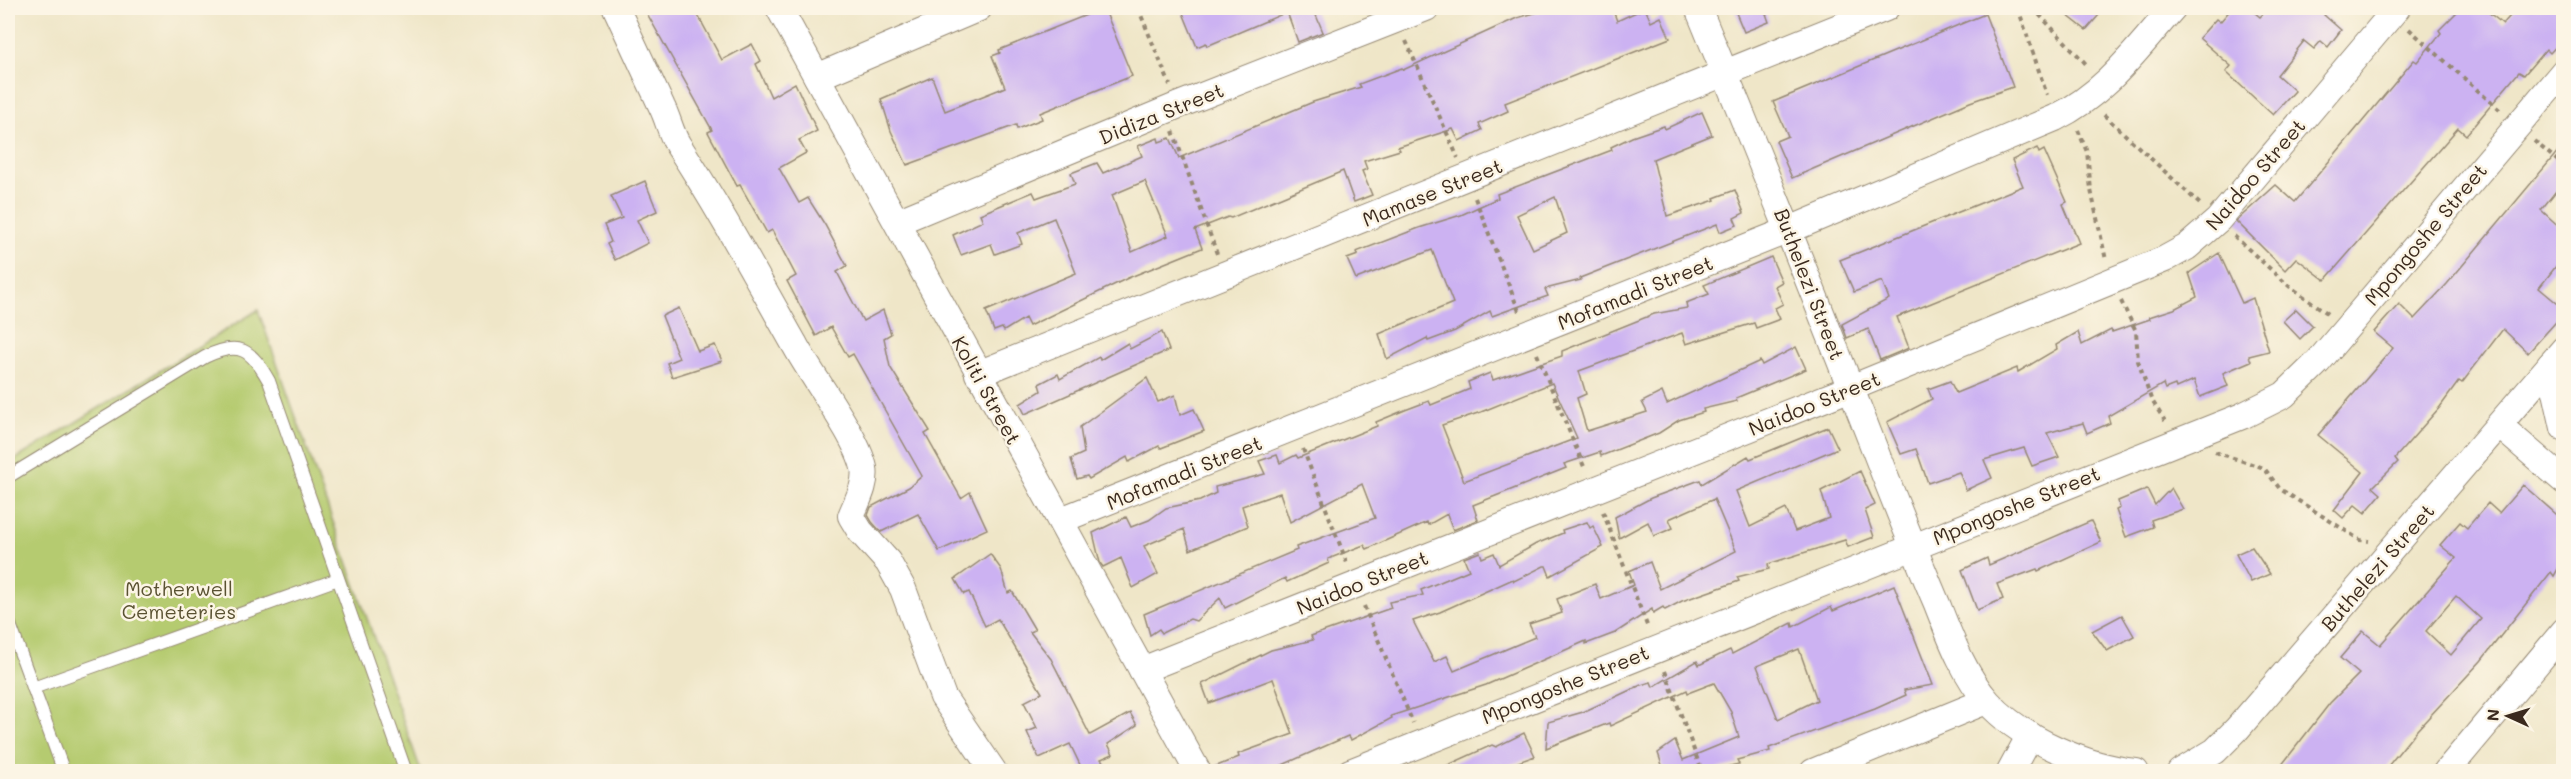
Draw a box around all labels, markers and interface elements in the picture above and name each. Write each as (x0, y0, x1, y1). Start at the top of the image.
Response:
street label: Didiza Street (1095, 76, 1227, 150)
street label: Naidoo Street (2199, 113, 2311, 235)
street label: Mamase Street (1358, 152, 1506, 232)
street label: Mpongoshe Street (2358, 157, 2492, 311)
street label: Buthelezi Street (1769, 204, 1851, 364)
street label: Mofamadi Street (1553, 249, 1717, 335)
street label: Koliti Street (947, 331, 1027, 449)
street label: Naidoo Street (1744, 365, 1884, 441)
street label: Mofamadi Street (1102, 429, 1266, 515)
street label: Mpongoshe Street (1929, 460, 2103, 550)
street label: Buthelezi Street (2315, 498, 2439, 636)
street label: Naidoo Street (1292, 544, 1432, 620)
park label: Motherwell Cemeteries (122, 575, 236, 624)
street label: Mpongoshe Street (1478, 639, 1652, 729)
north arrow (2478, 686, 2538, 746)
text: N (2482, 708, 2503, 722)

